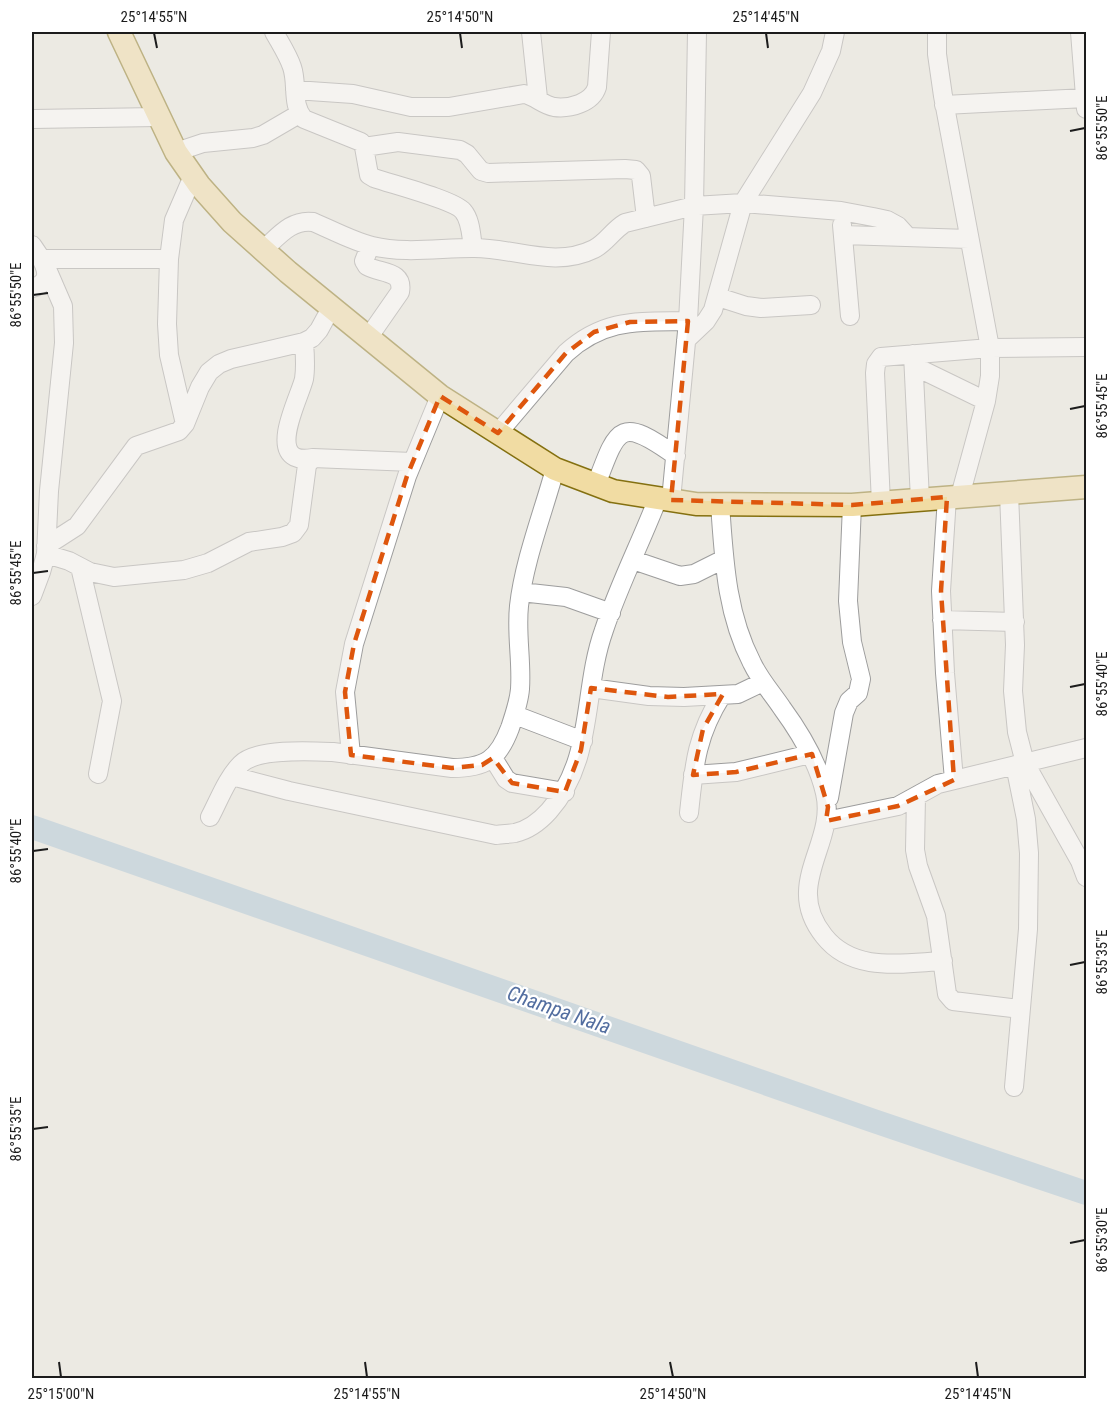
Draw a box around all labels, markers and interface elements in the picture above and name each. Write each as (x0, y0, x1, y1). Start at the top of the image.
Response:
text: 25°14'55"N (121, 8, 187, 26)
text: 25°14'50"N (427, 8, 493, 26)
text: 25°14'45"N (733, 8, 799, 26)
text: 86°55'50"E (1093, 96, 1111, 160)
text: 86°55'50"E (7, 263, 25, 327)
text: 86°55'45"E (1093, 374, 1111, 438)
text: 86°55'45"E (7, 541, 25, 605)
text: 86°55'40"E (1093, 652, 1111, 716)
text: 86°55'40"E (7, 819, 25, 883)
text: 86°55'35"E (1093, 930, 1111, 994)
water label: Champa Nala (504, 981, 614, 1039)
text: 86°55'35"E (7, 1097, 25, 1161)
text: 86°55'30"E (1093, 1208, 1111, 1272)
text: 25°15'00"N (28, 1385, 94, 1403)
text: 25°14'55"N (334, 1385, 400, 1403)
text: 25°14'50"N (640, 1385, 706, 1403)
text: 25°14'45"N (945, 1385, 1011, 1403)

